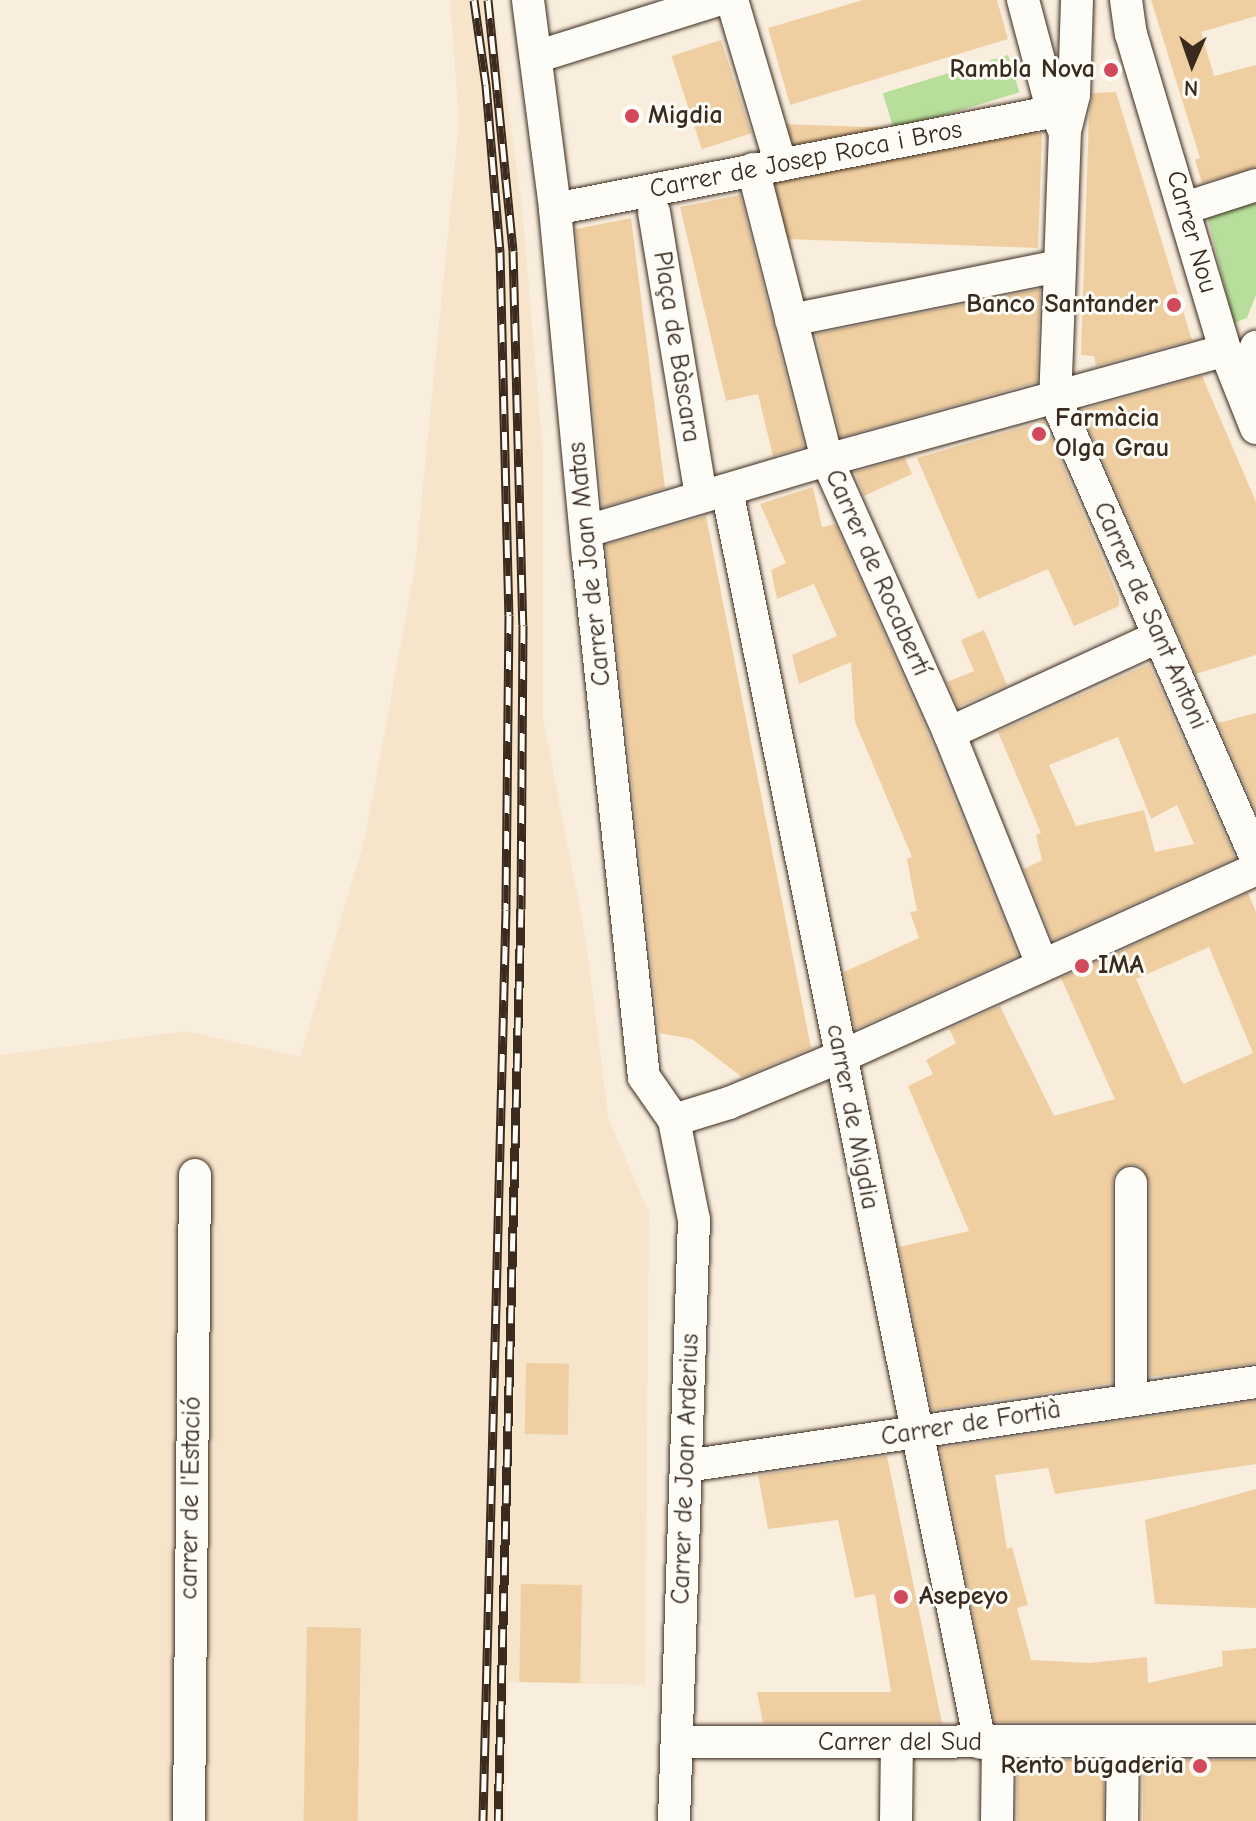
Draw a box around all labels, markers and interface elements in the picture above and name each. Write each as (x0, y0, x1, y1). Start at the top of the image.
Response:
north arrow (1152, 24, 1232, 104)
place label: Rambla Nova (950, 54, 1095, 86)
marker: Rambla Nova (1102, 61, 1120, 79)
text: N (1184, 75, 1199, 101)
place label: Migdia (648, 100, 723, 132)
marker: Migdia (623, 107, 641, 125)
street label: Carrer de Josep Roca i Bros (647, 114, 965, 206)
street label: Carrer Nou (1159, 167, 1223, 297)
street label: Plaça de Bàscara (645, 249, 707, 445)
place label: Banco Santander (966, 289, 1158, 321)
marker: Banco Santander (1165, 296, 1183, 314)
place label: Farmàcia Olga Grau (1055, 403, 1169, 464)
marker: Farmàcia Olga Grau (1030, 425, 1048, 443)
street label: Carrer de Joan Matas (562, 440, 618, 688)
street label: Carrer de Rocabertí (817, 465, 937, 681)
street label: Carrer de Sant Antoni (1086, 498, 1214, 734)
place label: IMA (1098, 950, 1144, 982)
marker: IMA (1073, 957, 1091, 975)
street label: carrer de Migdia (819, 1022, 885, 1212)
street label: Carrer de Joan Arderius (666, 1333, 706, 1605)
street label: Carrer de Fortià (879, 1394, 1063, 1454)
street label: carrer de l'Estació (174, 1396, 208, 1600)
place label: Asepeyo (919, 1581, 1008, 1613)
marker: Asepeyo (890, 1586, 912, 1608)
street label: Carrer del Sud (818, 1727, 982, 1759)
place label: Rento bugaderia (1000, 1750, 1184, 1782)
marker: Rento bugaderia (1191, 1757, 1209, 1775)

